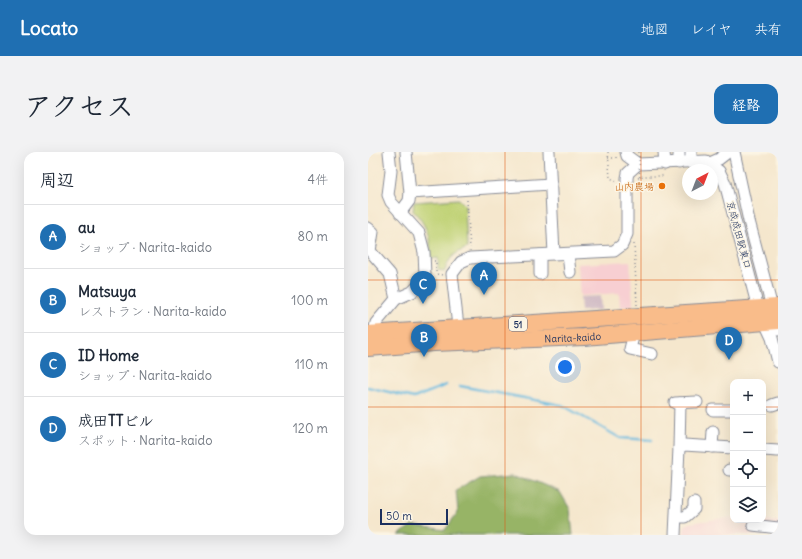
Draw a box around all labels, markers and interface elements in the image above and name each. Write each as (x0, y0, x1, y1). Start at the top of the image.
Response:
text: Locato (20, 16, 78, 40)
text: 地図 (641, 20, 669, 38)
text: レイヤ (691, 20, 732, 38)
text: 共有 (754, 20, 782, 38)
button: 経路 (714, 84, 778, 124)
text: アクセス (24, 88, 134, 124)
north arrow (682, 164, 718, 200)
text: 周辺 (40, 169, 74, 191)
text: 4件 (307, 171, 328, 188)
place label: 山内農場 (614, 180, 654, 193)
marker: 山内農場 (657, 181, 667, 191)
street label: 京成成田駅東口 (724, 200, 754, 270)
text: au (78, 218, 95, 237)
text: A (49, 228, 57, 245)
text: 80 m (297, 228, 328, 245)
text: ショップ · Narita-kaido (78, 239, 212, 256)
pin: A (471, 262, 497, 295)
pin: C (410, 271, 436, 304)
text: Matsuya (78, 282, 136, 301)
text: B (49, 292, 57, 309)
text: 100 m (291, 292, 328, 309)
text: レストラン · Narita-kaido (78, 303, 227, 320)
road number: 51 (509, 317, 527, 331)
pin: B (411, 324, 437, 357)
pin: D (716, 327, 742, 360)
street label: Narita-kaido (544, 329, 602, 345)
text: ID Home (78, 346, 139, 365)
text: C (49, 356, 57, 373)
text: 110 m (295, 356, 328, 373)
your location (555, 357, 575, 377)
text: ショップ · Narita-kaido (78, 367, 212, 384)
map controls (730, 379, 766, 523)
button: + (730, 379, 766, 415)
text: 成田TTビル (78, 411, 153, 430)
button: − (730, 415, 766, 451)
text: D (48, 420, 58, 437)
text: 120 m (293, 420, 328, 437)
text: スポット · Narita-kaido (78, 432, 212, 449)
button: locate (730, 451, 766, 487)
button: layers (730, 487, 766, 523)
scale bar (380, 507, 448, 526)
text: 50 m (386, 509, 412, 523)

